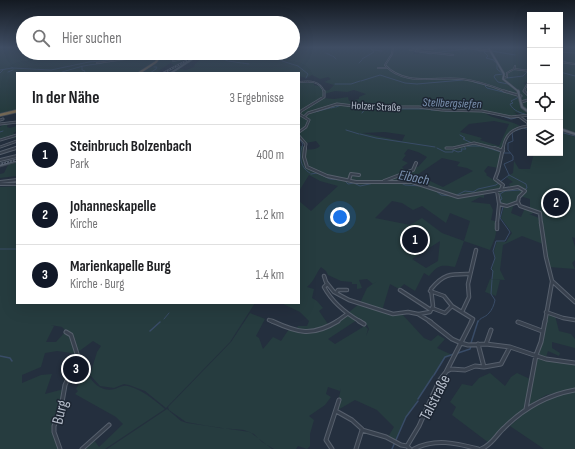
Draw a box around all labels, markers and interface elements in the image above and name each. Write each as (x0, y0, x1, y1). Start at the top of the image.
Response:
map controls (527, 12, 563, 156)
button: + (527, 12, 563, 48)
search box (16, 16, 300, 60)
icon: search (30, 27, 52, 49)
text: Hier suchen (62, 29, 122, 48)
button: − (527, 48, 563, 84)
button: locate (527, 84, 563, 120)
text: In der Nähe (32, 88, 99, 108)
text: 3 Ergebnisse (230, 90, 284, 106)
water label: Stellbergsiefen (422, 95, 482, 112)
street label: Holzer Straße (351, 99, 401, 114)
button: layers (527, 120, 563, 156)
text: Steinbruch Bolzenbach (70, 137, 192, 156)
text: 1 (42, 147, 48, 163)
text: 400 m (257, 147, 284, 163)
text: Park (70, 156, 89, 172)
water label: Eibach (397, 166, 431, 189)
pin: 2 (543, 188, 569, 218)
text: Johanneskapelle (70, 197, 156, 216)
text: 2 (42, 207, 48, 223)
text: 1.2 km (255, 207, 284, 223)
your location (330, 207, 350, 227)
text: Kirche (70, 216, 98, 232)
pin: 1 (402, 225, 428, 255)
text: Marienkapelle Burg (70, 257, 171, 276)
text: 3 (42, 267, 48, 283)
text: 1.4 km (256, 267, 284, 283)
text: Kirche · Burg (70, 276, 124, 292)
pin: 3 (63, 354, 89, 384)
street label: Talstraße (416, 372, 455, 424)
street label: Burg (48, 398, 73, 426)

